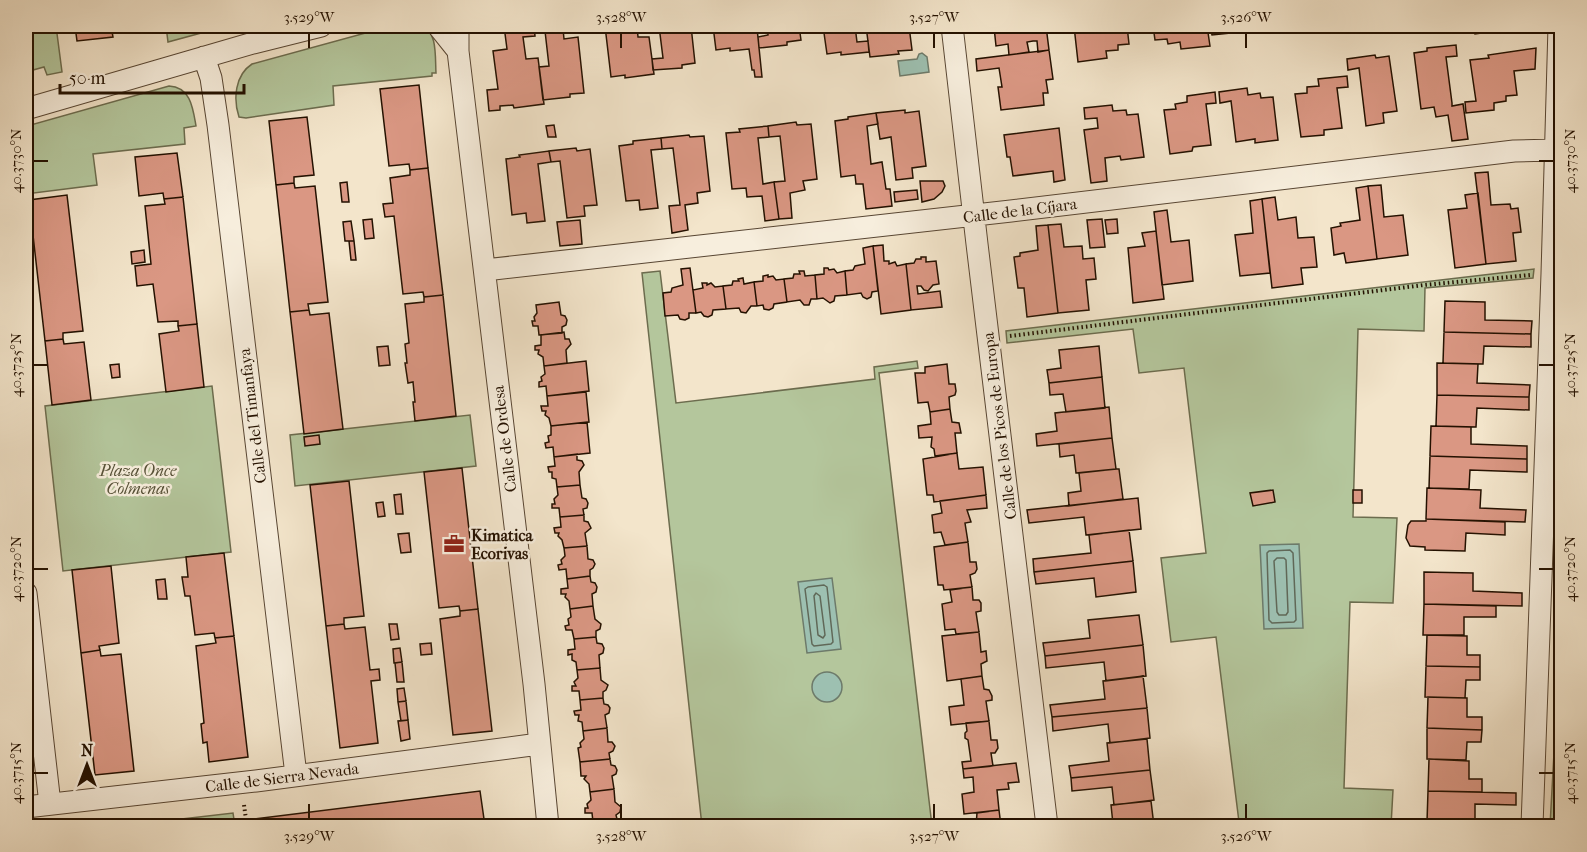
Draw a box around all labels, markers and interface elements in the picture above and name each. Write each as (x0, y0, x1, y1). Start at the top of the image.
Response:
text: 3.529°W (284, 8, 336, 26)
text: 3.528°W (596, 8, 647, 26)
text: 3.527°W (909, 8, 960, 26)
text: 3.526°W (1221, 8, 1273, 26)
scale bar (60, 57, 244, 95)
text: 50 m (69, 68, 106, 89)
text: 40.3730°N (7, 128, 25, 193)
text: 40.3730°N (1561, 128, 1579, 193)
street label: Calle de la Cíjara (962, 194, 1079, 227)
street label: Calle de los Picos de Europa (979, 331, 1020, 521)
text: 40.3725°N (7, 332, 25, 397)
text: 40.3725°N (1561, 332, 1579, 397)
street label: Calle del Timanfaya (235, 347, 270, 485)
street label: Calle de Ordesa (488, 384, 520, 493)
park label: Plaza Once Colmenas (99, 461, 177, 498)
place label: Kimatica Ecorivas (471, 526, 533, 563)
office icon: Kimatica Ecorivas (442, 532, 466, 556)
text: 40.3720°N (7, 535, 25, 602)
text: 40.3720°N (1561, 535, 1579, 602)
north arrow (57, 735, 117, 795)
text: 40.3715°N (7, 741, 25, 804)
text: N (81, 741, 94, 760)
text: 40.3715°N (1561, 741, 1579, 804)
street label: Calle de Sierra Nevada (204, 759, 360, 796)
text: 3.529°W (284, 827, 336, 845)
text: 3.528°W (596, 827, 647, 845)
text: 3.527°W (909, 827, 960, 845)
text: 3.526°W (1221, 827, 1273, 845)

